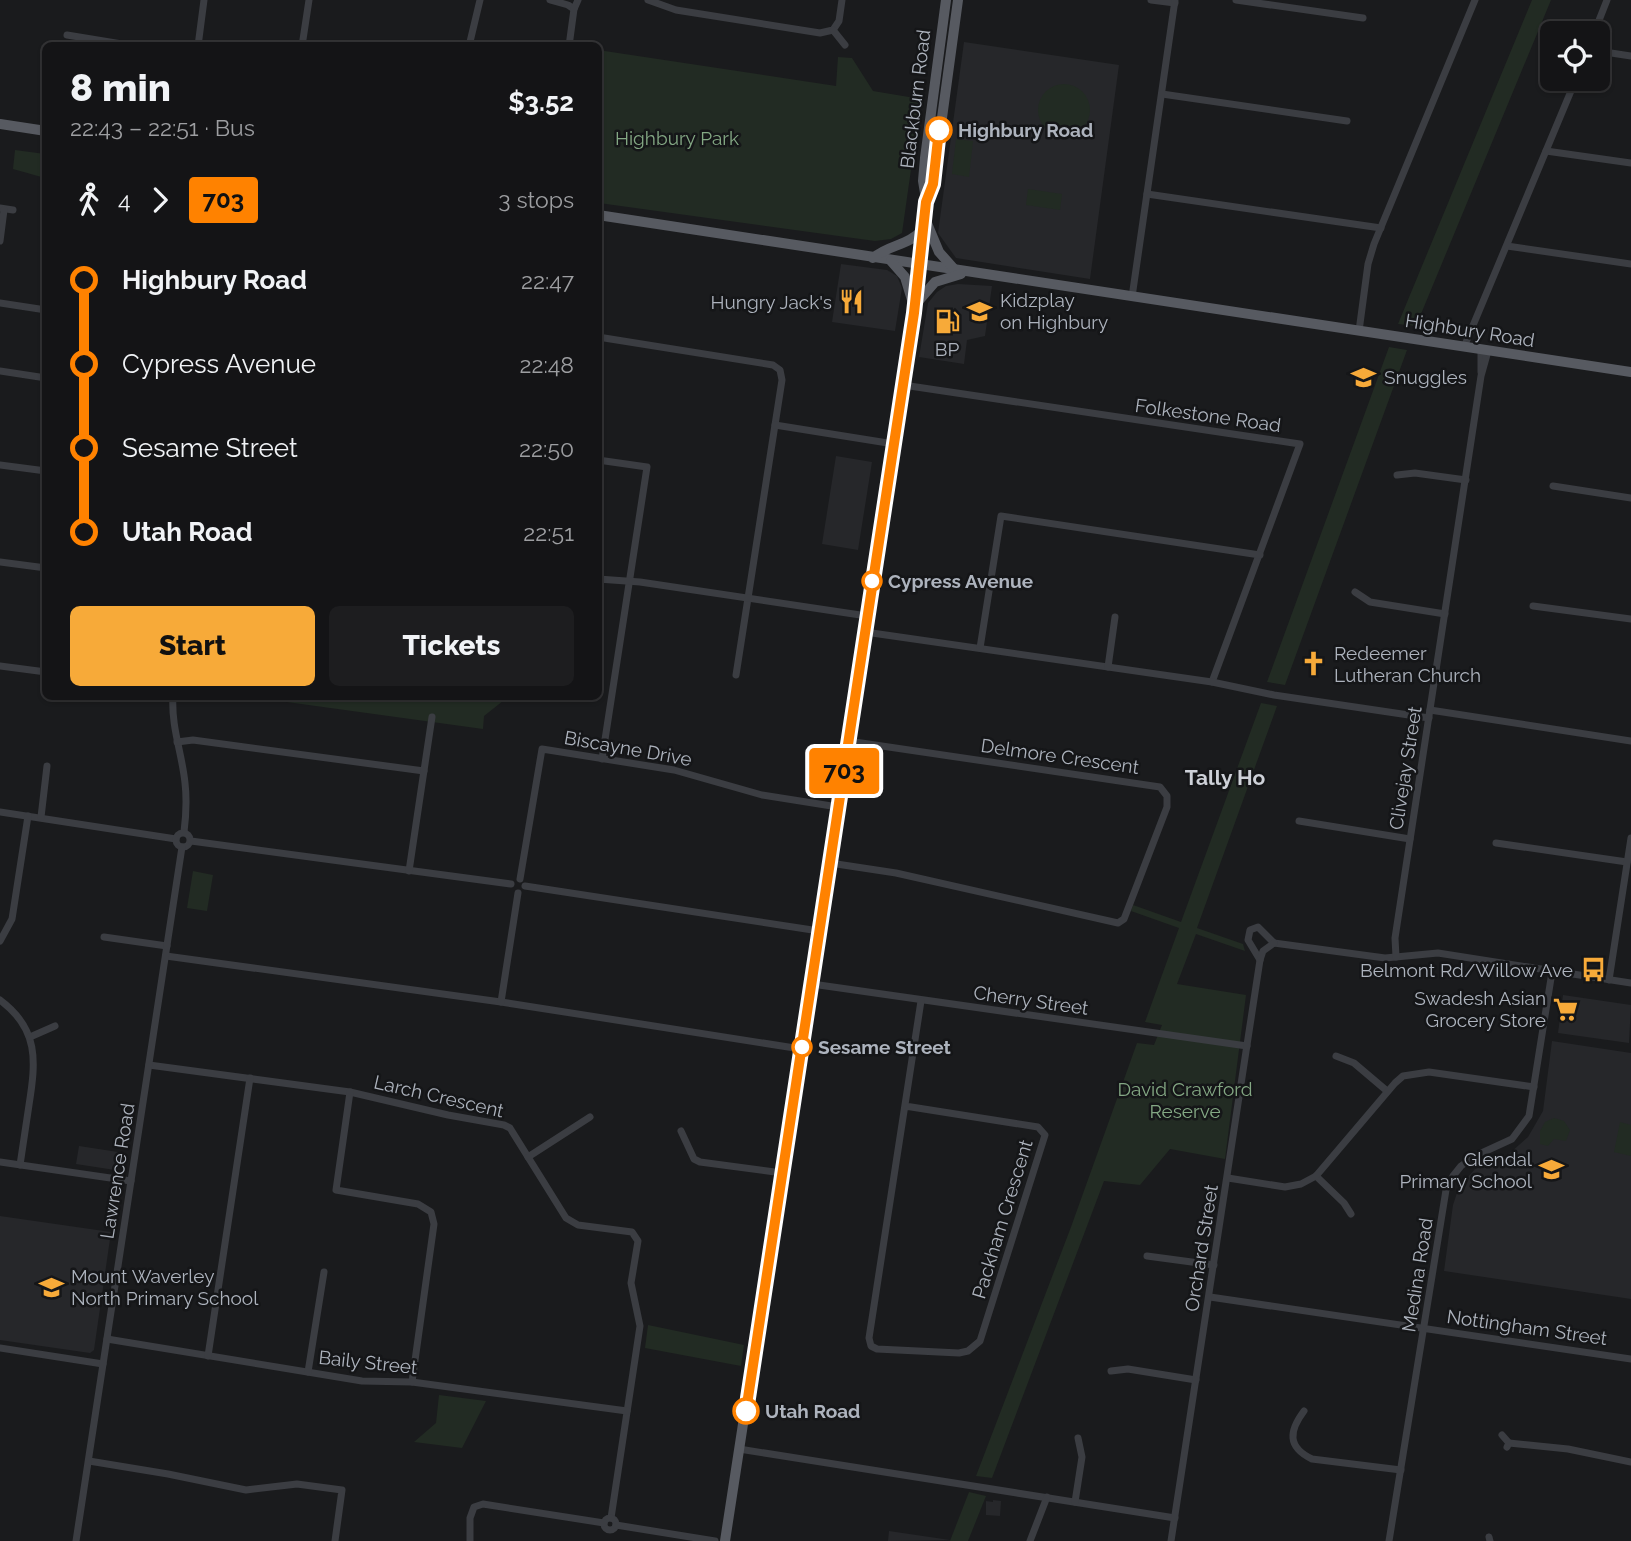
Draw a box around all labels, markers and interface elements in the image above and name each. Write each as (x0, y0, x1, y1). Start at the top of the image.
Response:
map controls (1540, 21, 1610, 91)
button: locate (1540, 21, 1610, 91)
street label: Blackburn Road (896, 28, 934, 170)
text: 8 min (70, 65, 171, 110)
text: $3.52 (508, 87, 574, 117)
text: 22:43 – 22:51 · Bus (70, 114, 255, 141)
marker: Highbury Road (926, 117, 952, 143)
place label: Highbury Road (958, 119, 1093, 141)
park label: Highbury Park (615, 127, 739, 149)
icon: walk (70, 181, 108, 219)
icon: forward (141, 181, 179, 219)
text: 703 (203, 185, 244, 214)
text: 4 (118, 186, 131, 213)
text: 3 stops (498, 186, 574, 213)
text: Highbury Road (122, 265, 307, 295)
text: 22:47 (521, 267, 574, 294)
restaurant icon: Hungry Jack's (838, 288, 866, 316)
place label: Kidzplay on Highbury (1000, 289, 1108, 333)
place label: Hungry Jack's (711, 291, 832, 313)
school or university icon: Kidzplay on Highbury (966, 297, 994, 325)
fuel station icon: BP (933, 307, 961, 335)
street label: Highbury Road (1404, 309, 1536, 351)
place label: BP (935, 338, 959, 360)
text: Cypress Avenue (122, 349, 316, 379)
text: 22:48 (520, 351, 574, 378)
school or university icon: Snuggles (1350, 363, 1378, 391)
place label: Snuggles (1384, 366, 1467, 388)
street label: Folkestone Road (1134, 394, 1282, 436)
text: Sesame Street (122, 433, 298, 463)
text: 22:50 (519, 435, 574, 462)
text: Utah Road (122, 517, 253, 547)
text: 22:51 (523, 519, 574, 546)
place label: Cypress Avenue (888, 570, 1033, 592)
marker: Cypress Avenue (862, 571, 882, 591)
button: Start (70, 606, 315, 686)
button: Tickets (329, 606, 574, 686)
place label: Redeemer Lutheran Church (1334, 642, 1481, 686)
church icon: Redeemer Lutheran Church (1300, 650, 1328, 678)
street label: Clivejay Street (1384, 704, 1426, 831)
street label: Biscayne Drive (562, 726, 694, 770)
street label: Delmore Crescent (979, 734, 1141, 778)
line badge: 703 (804, 748, 884, 794)
text: 703 (823, 756, 865, 785)
district label: Tally Ho (1185, 765, 1265, 790)
bus stop icon: Belmont Rd/Willow Ave (1579, 956, 1607, 984)
place label: Belmont Rd/Willow Ave (1360, 959, 1573, 981)
street label: Cherry Street (972, 981, 1091, 1019)
place label: Swadesh Asian Grocery Store (1414, 987, 1546, 1031)
supermarket icon: Swadesh Asian Grocery Store (1552, 995, 1580, 1023)
place label: Sesame Street (818, 1036, 952, 1058)
marker: Sesame Street (792, 1037, 812, 1057)
street label: Larch Crescent (372, 1070, 507, 1122)
park label: David Crawford Reserve (1117, 1078, 1253, 1122)
street label: Lawrence Road (95, 1102, 139, 1240)
street label: Packham Crescent (967, 1136, 1037, 1301)
place label: Glendal Primary School (1399, 1148, 1533, 1192)
school or university icon: Glendal Primary School (1538, 1156, 1566, 1184)
street label: Orchard Street (1180, 1182, 1222, 1313)
street label: Medina Road (1397, 1216, 1437, 1334)
place label: Mount Waverley North Primary School (71, 1265, 259, 1309)
school or university icon: Mount Waverley North Primary School (37, 1273, 65, 1301)
street label: Nottingham Street (1445, 1305, 1609, 1349)
street label: Baily Street (317, 1346, 419, 1378)
marker: Utah Road (733, 1398, 759, 1424)
place label: Utah Road (765, 1400, 860, 1422)

